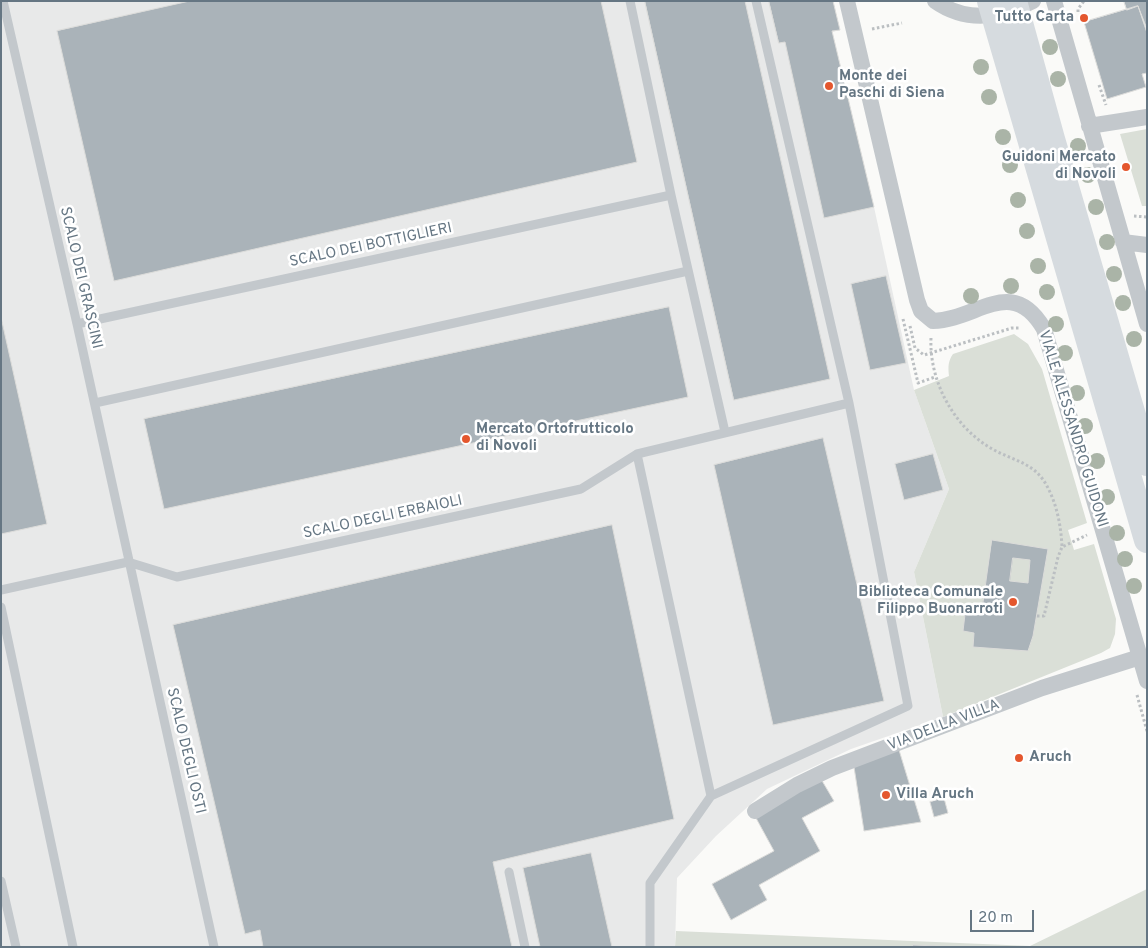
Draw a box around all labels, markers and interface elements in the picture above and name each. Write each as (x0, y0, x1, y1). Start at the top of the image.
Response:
place label: Tutto Carta (995, 9, 1074, 27)
marker: Tutto Carta (1078, 12, 1090, 24)
place label: Monte dei Paschi di Siena (839, 68, 945, 103)
marker: Monte dei Paschi di Siena (823, 80, 835, 92)
place label: Guidoni Mercato di Novoli (1002, 149, 1116, 184)
marker: Guidoni Mercato di Novoli (1120, 161, 1132, 173)
street label: SCALO DEI GRASCINI (55, 205, 105, 351)
street label: SCALO DEI BOTTIGLIERI (288, 220, 454, 272)
street label: VIALE ALESSANDRO GUIDONI (1033, 328, 1111, 530)
place label: Mercato Ortofrutticolo di Novoli (476, 421, 634, 456)
marker: Mercato Ortofrutticolo di Novoli (460, 433, 472, 445)
street label: SCALO DEGLI ERBAIOLI (302, 492, 464, 544)
place label: Biblioteca Comunale Filippo Buonarroti (858, 584, 1003, 619)
marker: Biblioteca Comunale Filippo Buonarroti (1007, 596, 1019, 608)
street label: SCALO DEGLI OSTI (162, 686, 208, 816)
street label: VIA DELLA VILLA (886, 696, 1002, 756)
place label: Aruch (1029, 749, 1072, 767)
marker: Aruch (1013, 752, 1025, 764)
place label: Villa Aruch (896, 786, 974, 804)
marker: Villa Aruch (880, 789, 892, 801)
scale bar (973, 900, 1037, 932)
text: 20 m (978, 909, 1013, 928)

